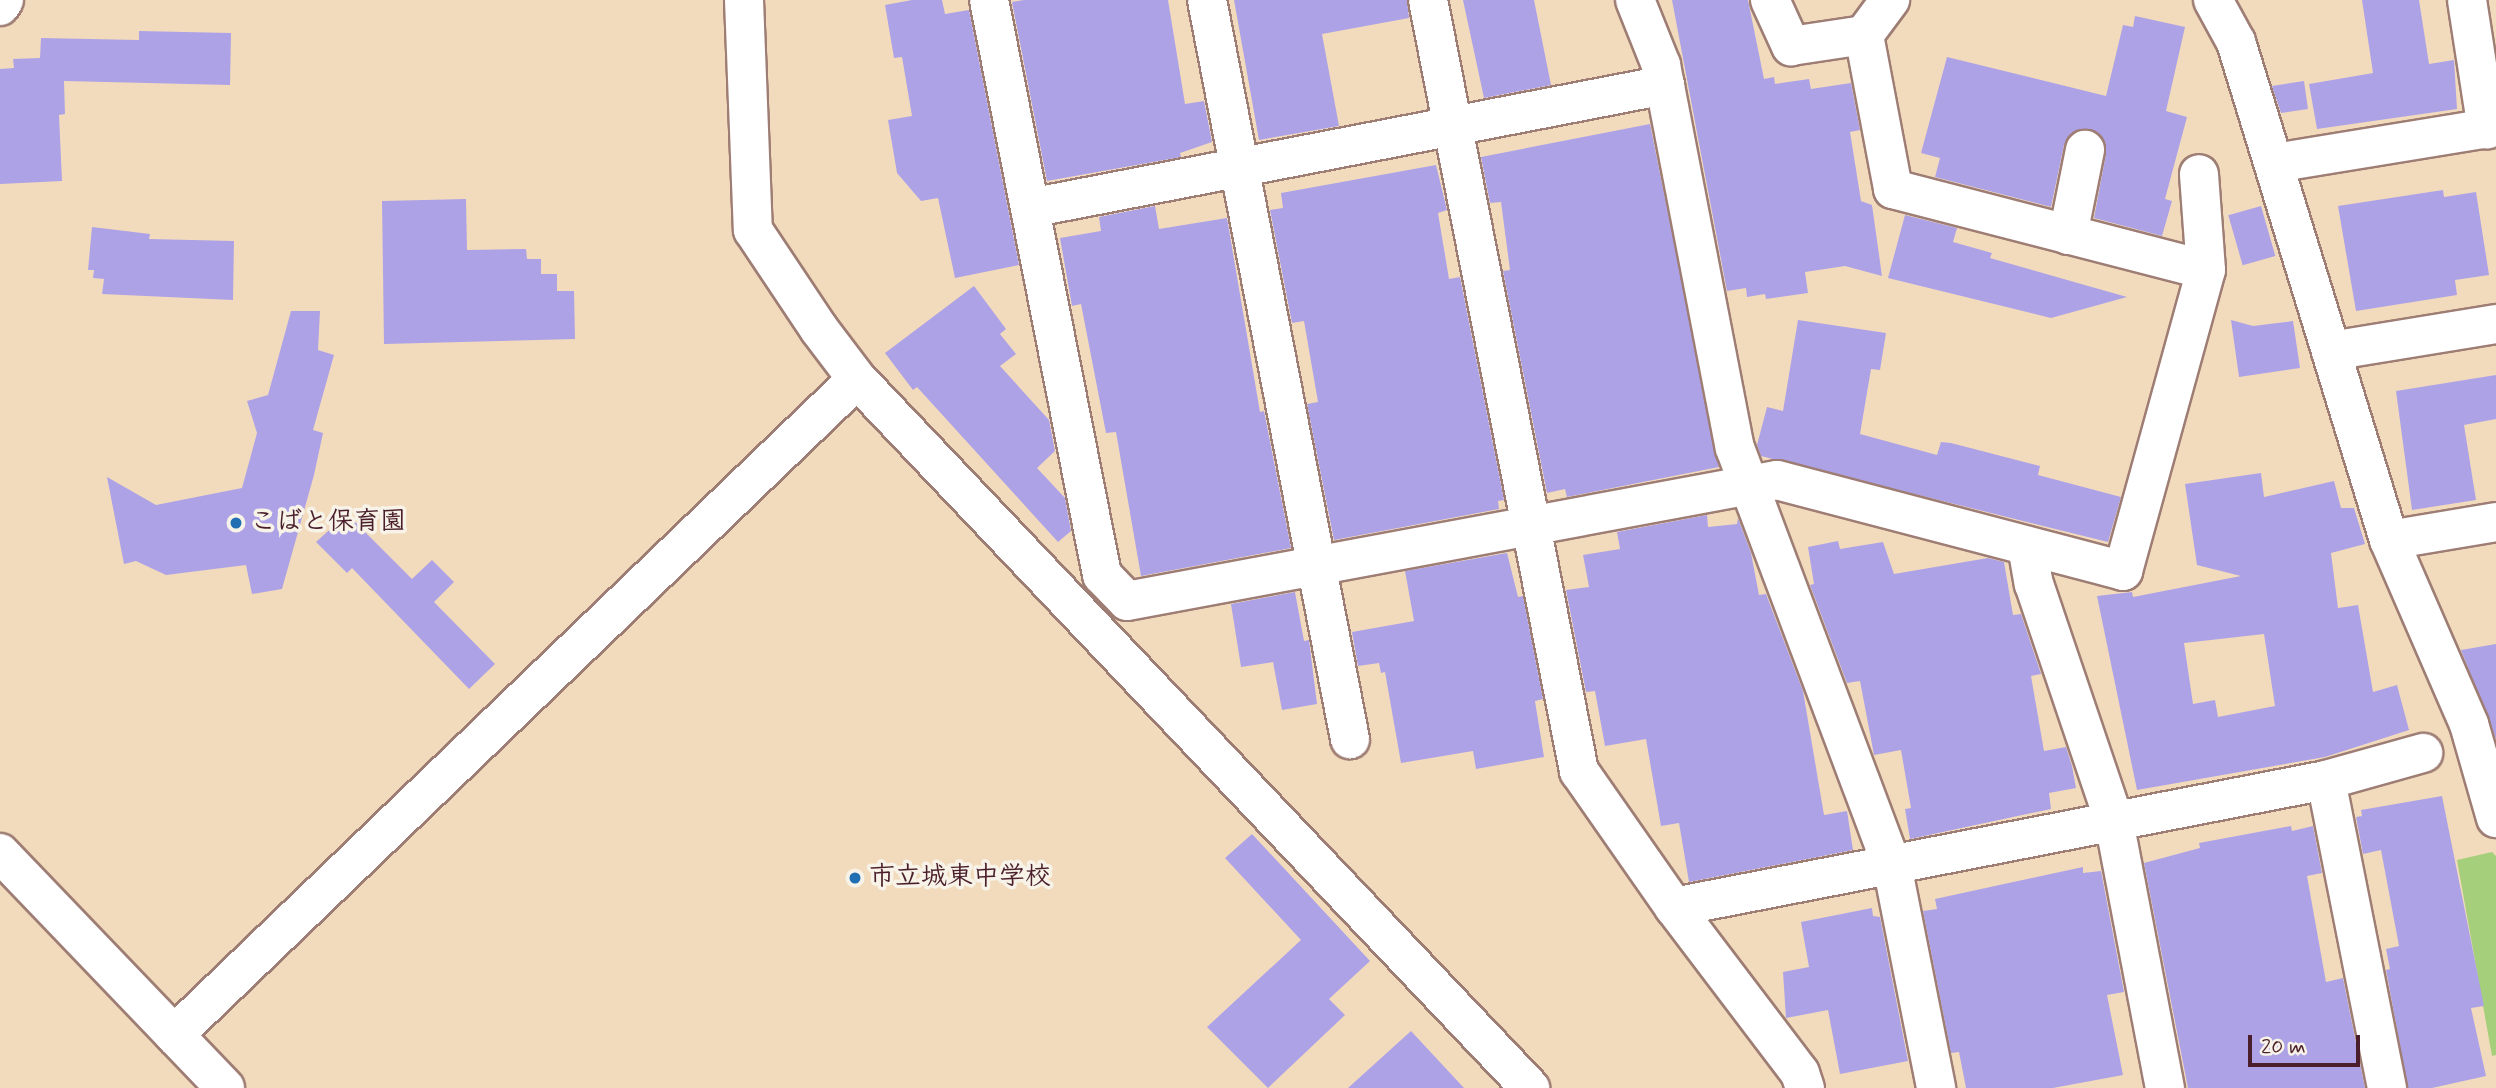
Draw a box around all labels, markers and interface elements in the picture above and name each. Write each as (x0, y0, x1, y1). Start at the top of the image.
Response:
place label: こばと保育園 (250, 507, 406, 539)
marker: こばと保育園 (228, 515, 244, 531)
place label: 市立城東中学校 (869, 862, 1051, 894)
marker: 市立城東中学校 (847, 870, 863, 886)
scale bar (2251, 1021, 2363, 1066)
text: 20 m (2261, 1033, 2306, 1061)

